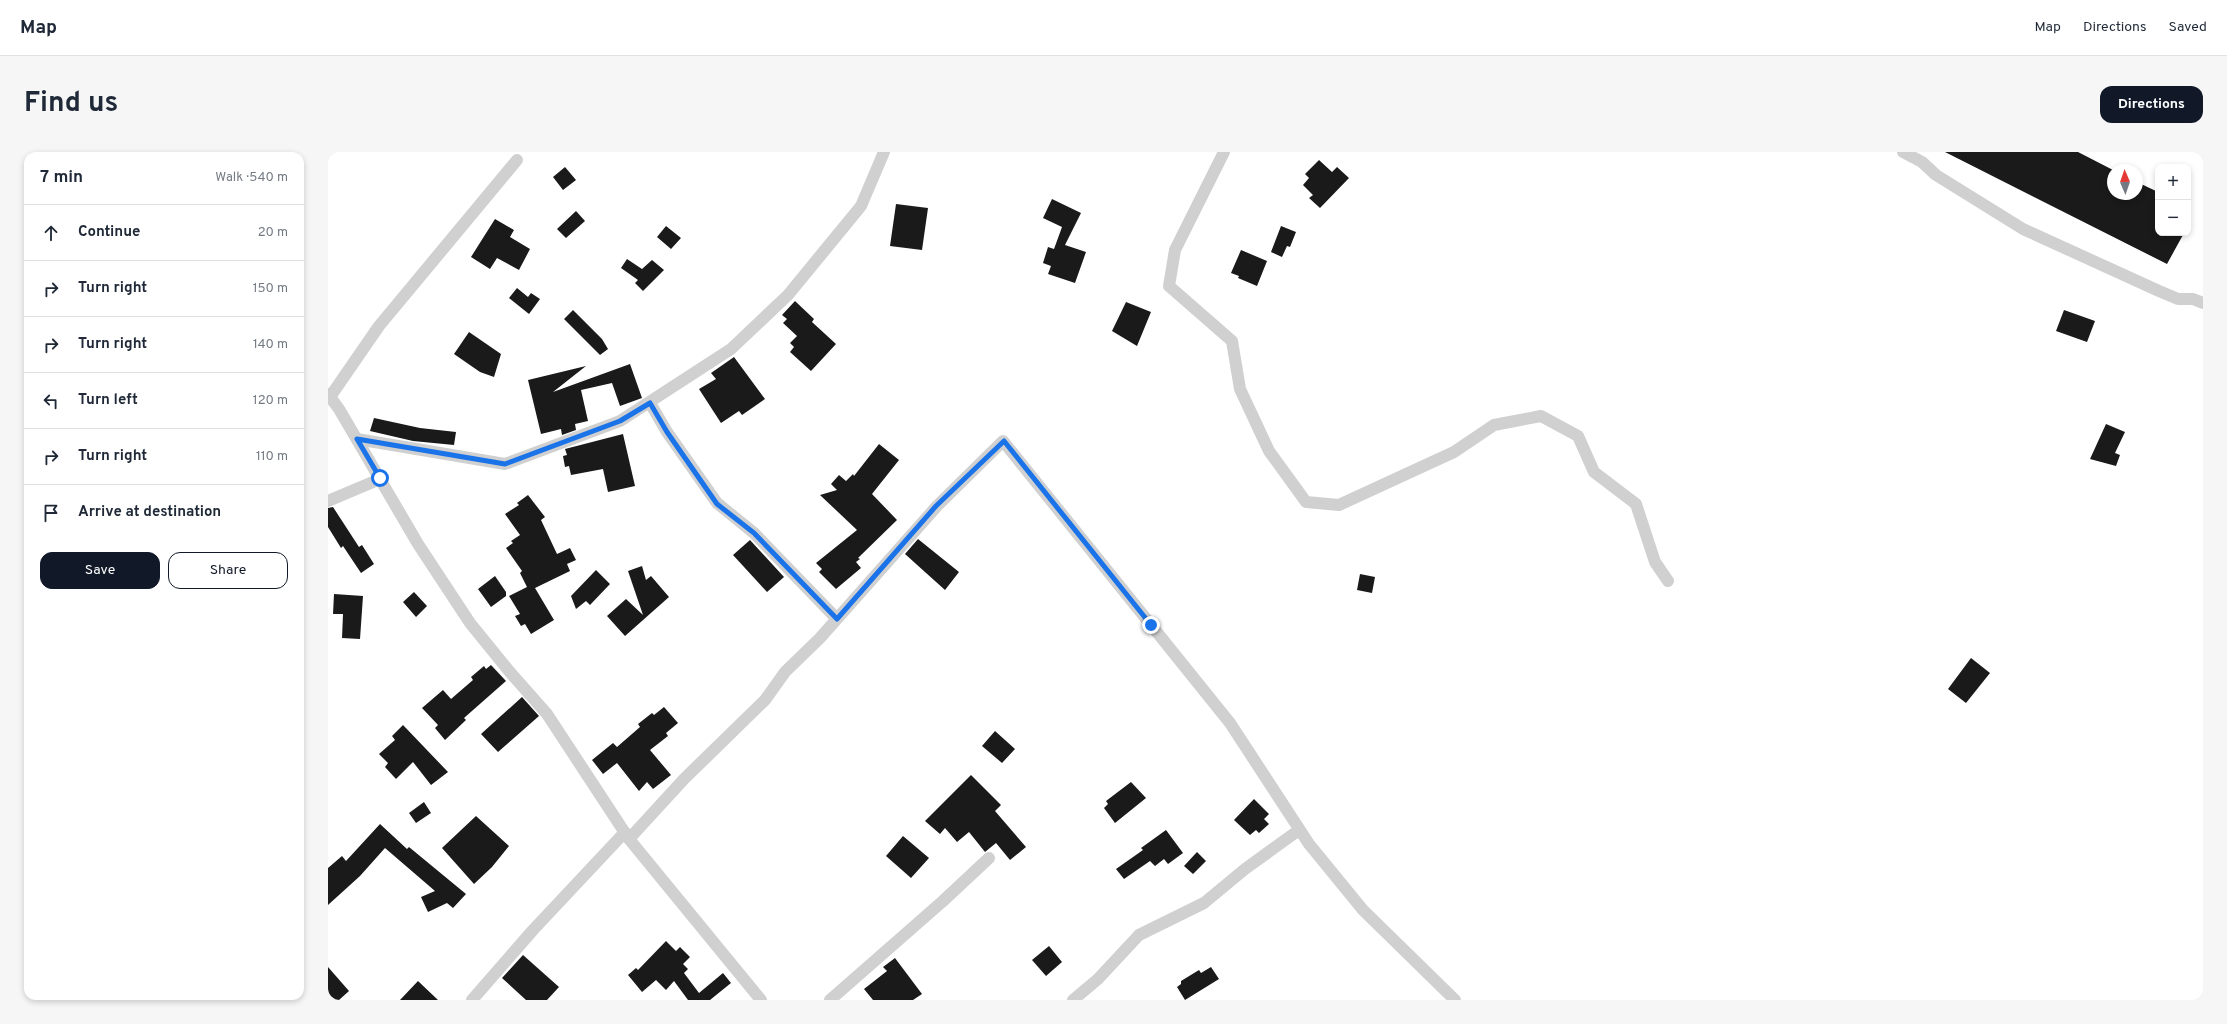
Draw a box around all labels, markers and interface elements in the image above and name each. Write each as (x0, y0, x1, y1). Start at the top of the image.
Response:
text: Map (20, 16, 57, 40)
text: Map (2035, 19, 2061, 36)
text: Directions (2083, 19, 2147, 36)
text: Saved (2169, 19, 2207, 36)
text: Find us (24, 86, 118, 122)
button: Directions (2100, 86, 2203, 123)
north arrow (2107, 164, 2143, 200)
map controls (2155, 164, 2191, 236)
button: + (2155, 164, 2191, 200)
text: 7 min (40, 167, 83, 189)
text: Walk · 540 m (215, 170, 288, 186)
button: − (2155, 200, 2191, 236)
icon: ahead (40, 222, 62, 244)
text: Continue (78, 223, 140, 242)
text: 20 m (258, 225, 288, 241)
icon: right (40, 278, 62, 300)
text: Turn right (78, 279, 147, 298)
text: 150 m (253, 281, 288, 297)
icon: right (40, 334, 62, 356)
text: Turn right (78, 335, 147, 354)
text: 140 m (253, 337, 288, 353)
icon: left (40, 390, 62, 412)
text: Turn left (78, 391, 138, 410)
text: 120 m (253, 393, 288, 409)
icon: right (40, 446, 62, 468)
text: Turn right (78, 447, 147, 466)
text: 110 m (256, 449, 288, 465)
route start (371, 469, 389, 487)
icon: arrive (40, 502, 62, 524)
text: Arrive at destination (78, 503, 221, 522)
button: Save (40, 552, 160, 589)
button: Share (168, 552, 288, 589)
route end (1142, 616, 1160, 634)

